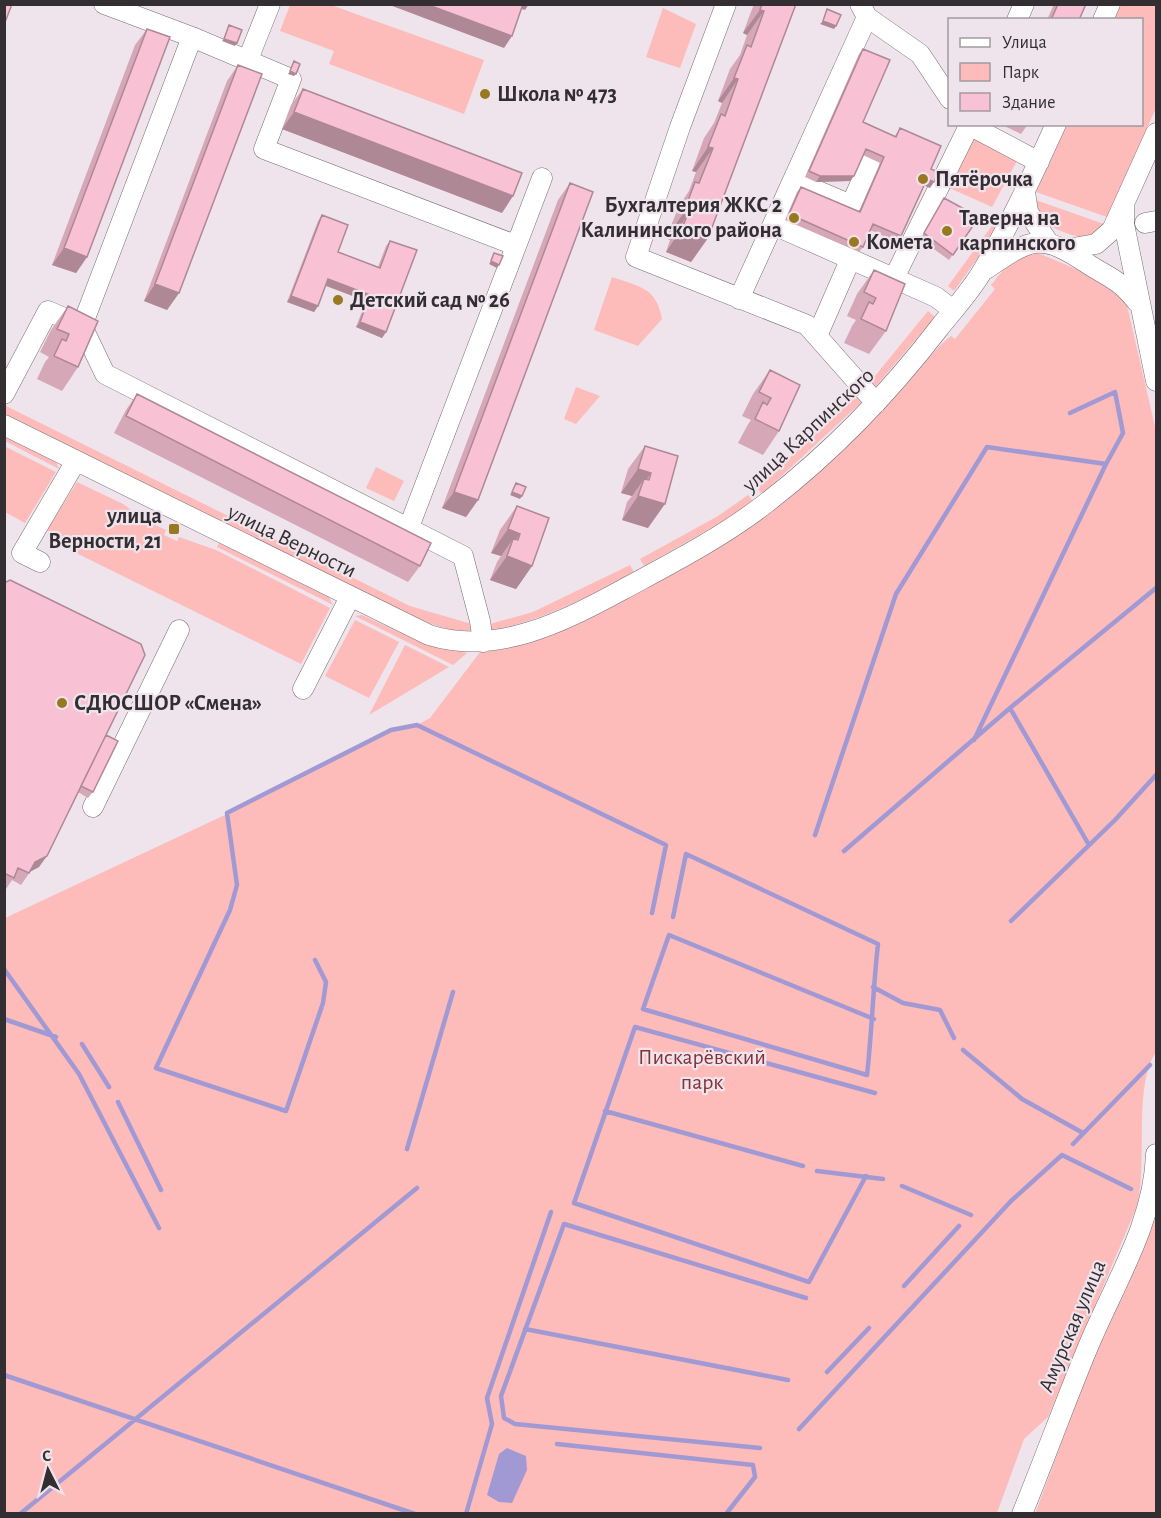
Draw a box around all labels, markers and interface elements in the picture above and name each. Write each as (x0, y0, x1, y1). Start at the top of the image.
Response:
legend (948, 18, 1143, 126)
text: Улица (1002, 34, 1047, 52)
text: Парк (1002, 64, 1040, 82)
place label: Школа № 473 (497, 83, 617, 105)
marker: Школа № 473 (478, 87, 492, 101)
text: Здание (1002, 94, 1056, 112)
place label: Пятёрочка (935, 168, 1033, 190)
marker: Пятёрочка (916, 172, 930, 186)
place label: Бухгалтерия ЖКС 2 Калининского района (581, 194, 782, 241)
place label: Таверна на карпинского (959, 207, 1076, 254)
marker: Бухгалтерия ЖКС 2 Калининского района (787, 211, 801, 225)
marker: Таверна на карпинского (940, 224, 954, 238)
place label: Комета (866, 231, 933, 253)
marker: Комета (847, 235, 861, 249)
place label: Детский сад № 26 (350, 289, 510, 311)
marker: Детский сад № 26 (331, 293, 345, 307)
street label: улица Карпинского (737, 364, 878, 497)
street label: улица Верности (223, 500, 360, 582)
place label: улица Верности, 21 (48, 505, 162, 552)
marker: улица Верности, 21 (167, 522, 181, 536)
place label: СДЮСШОР «Смена» (74, 692, 262, 714)
marker: СДЮСШОР «Смена» (55, 696, 69, 710)
park label: Пискарёвский парк (638, 1046, 766, 1093)
street label: Амурская улица (1034, 1257, 1110, 1395)
north arrow (18, 1440, 78, 1500)
text: С (41, 1448, 52, 1464)

